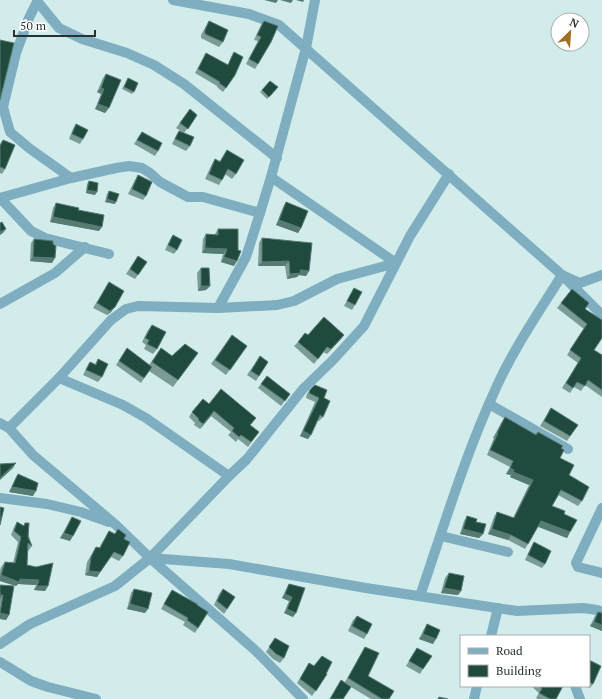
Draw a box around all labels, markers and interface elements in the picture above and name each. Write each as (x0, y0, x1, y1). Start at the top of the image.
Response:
scale bar (14, 12, 95, 38)
north arrow (550, 12, 590, 52)
text: N (567, 15, 582, 31)
text: 50 m (20, 18, 47, 33)
legend (460, 635, 590, 687)
text: Road (496, 643, 523, 658)
text: Building (496, 663, 542, 678)

